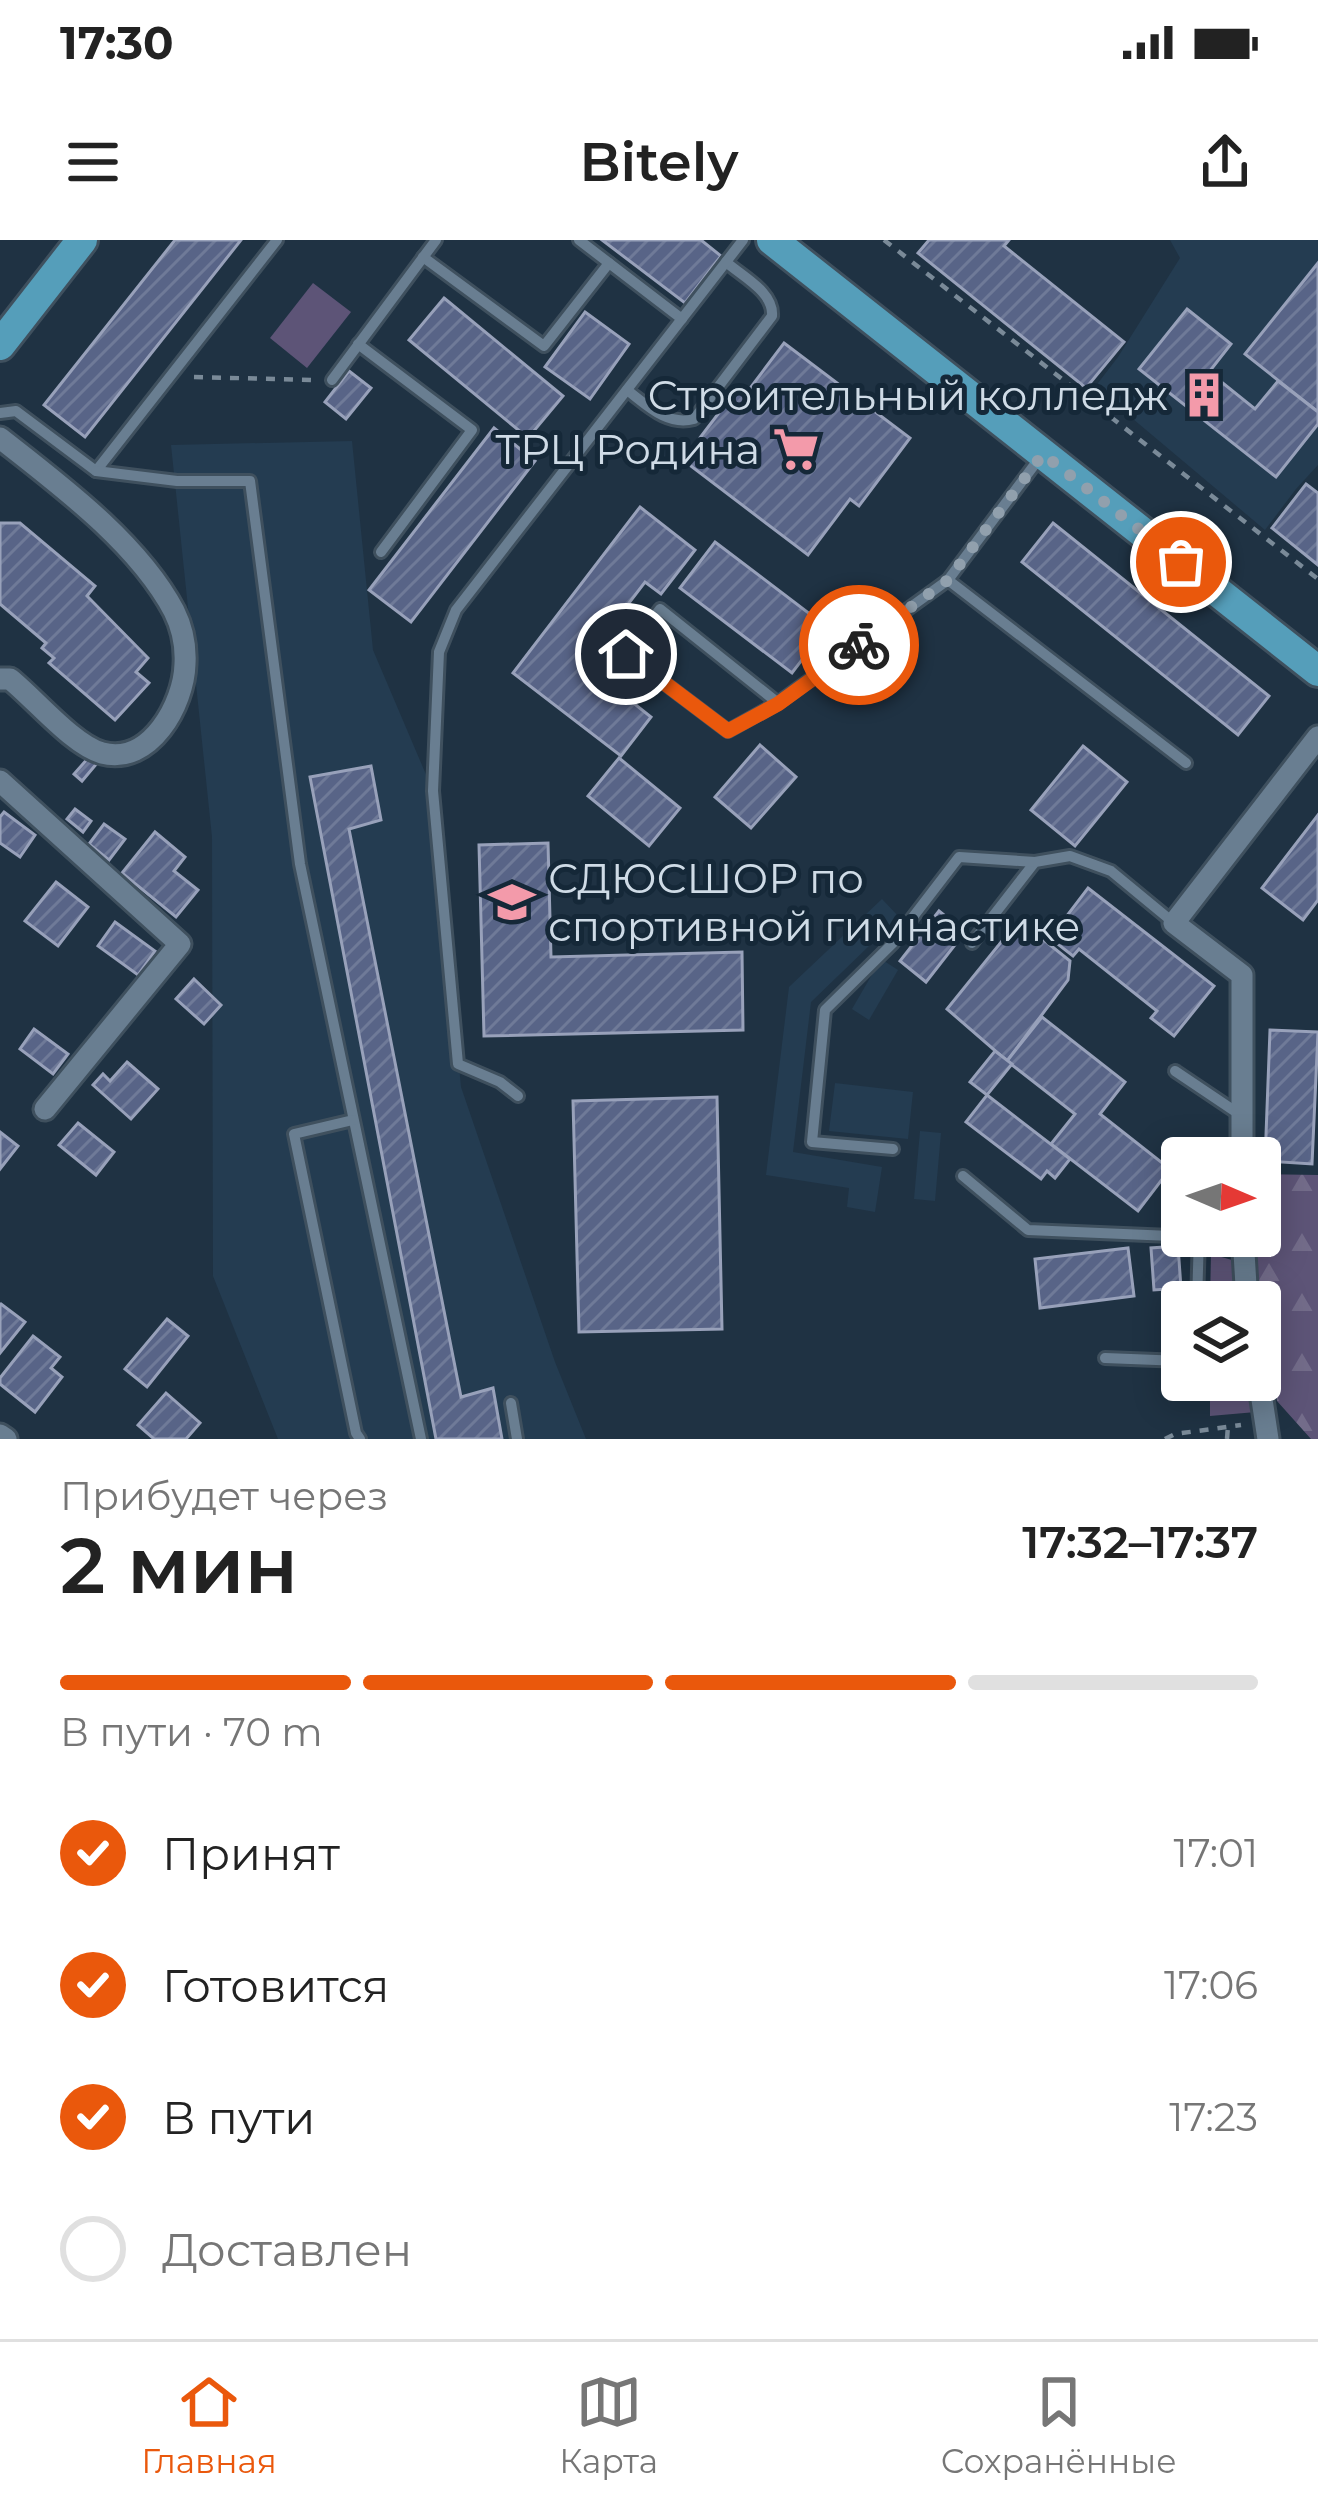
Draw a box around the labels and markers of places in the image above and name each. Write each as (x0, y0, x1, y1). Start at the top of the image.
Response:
place label: Строительный колледж (648, 369, 1168, 421)
building icon: Строительный колледж (1179, 370, 1229, 420)
place label: ТРЦ Родина (495, 423, 760, 475)
supermarket icon: ТРЦ Родина (771, 424, 821, 474)
pin (1130, 511, 1232, 613)
pin (575, 603, 677, 705)
place label: СДЮСШОР по спортивной гимнастике (548, 852, 1080, 952)
school or university icon: СДЮСШОР по спортивной гимнастике (487, 877, 537, 927)

